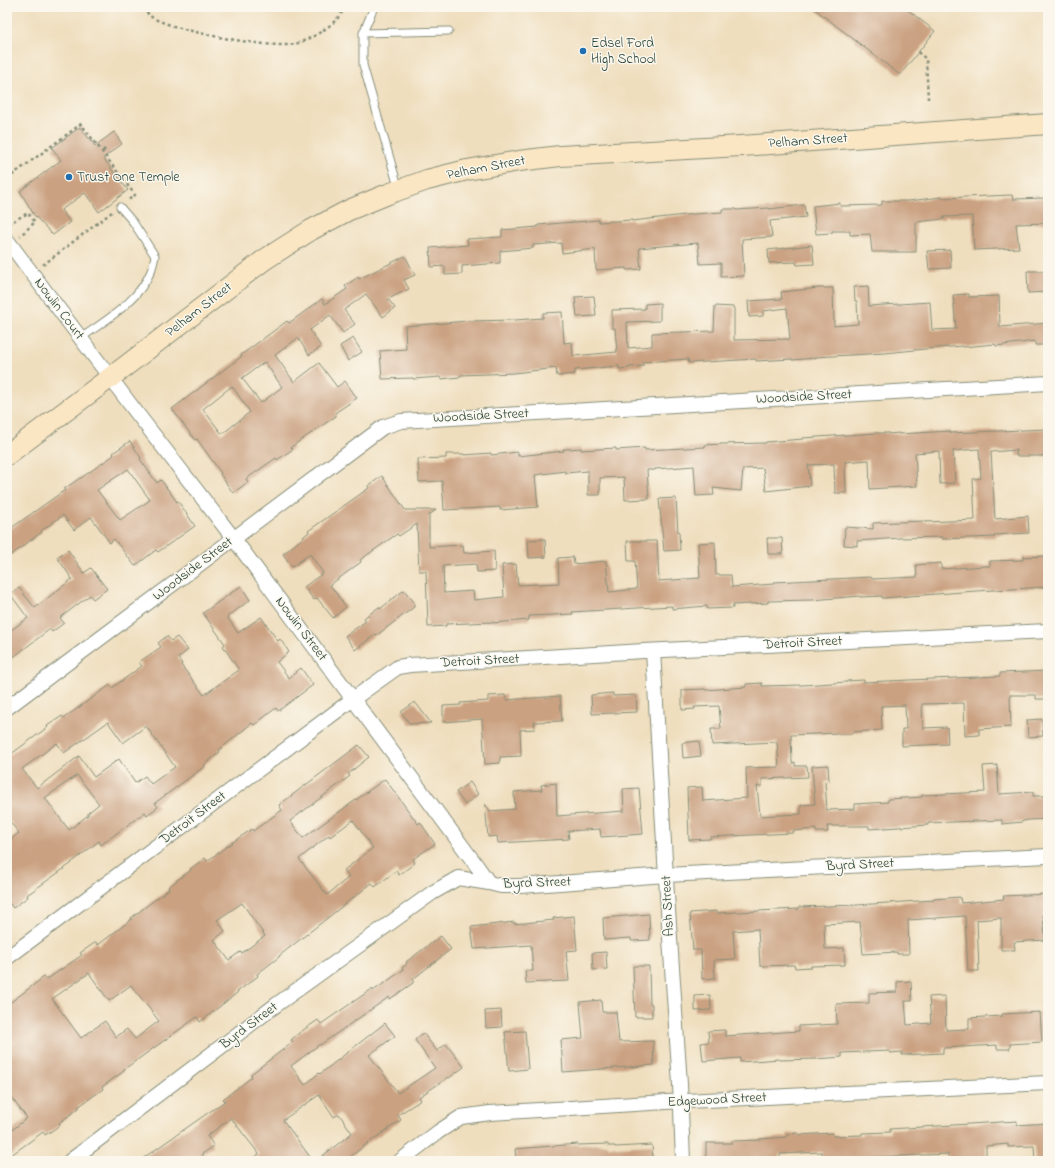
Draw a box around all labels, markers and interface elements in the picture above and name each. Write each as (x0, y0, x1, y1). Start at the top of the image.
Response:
place label: Edsel Ford High School (591, 33, 656, 71)
marker: Edsel Ford High School (578, 46, 588, 56)
street label: Pelham Street (767, 128, 849, 154)
street label: Pelham Street (445, 150, 527, 186)
place label: Trust One Temple (77, 167, 180, 188)
marker: Trust One Temple (64, 172, 74, 182)
street label: Nowlin Court (29, 274, 89, 345)
street label: Pelham Street (161, 277, 237, 343)
street label: Woodside Street (756, 384, 853, 410)
street label: Woodside Street (433, 403, 530, 429)
street label: Woodside Street (148, 532, 238, 606)
street label: Nowlin Street (270, 592, 332, 666)
street label: Detroit Street (762, 630, 843, 656)
street label: Detroit Street (439, 648, 520, 674)
street label: Detroit Street (154, 786, 231, 851)
street label: Byrd Street (824, 853, 895, 878)
street label: Byrd Street (502, 871, 572, 896)
street label: Ash Street (656, 875, 680, 937)
street label: Byrd Street (215, 997, 283, 1056)
street label: Edgewood Street (667, 1087, 767, 1114)

